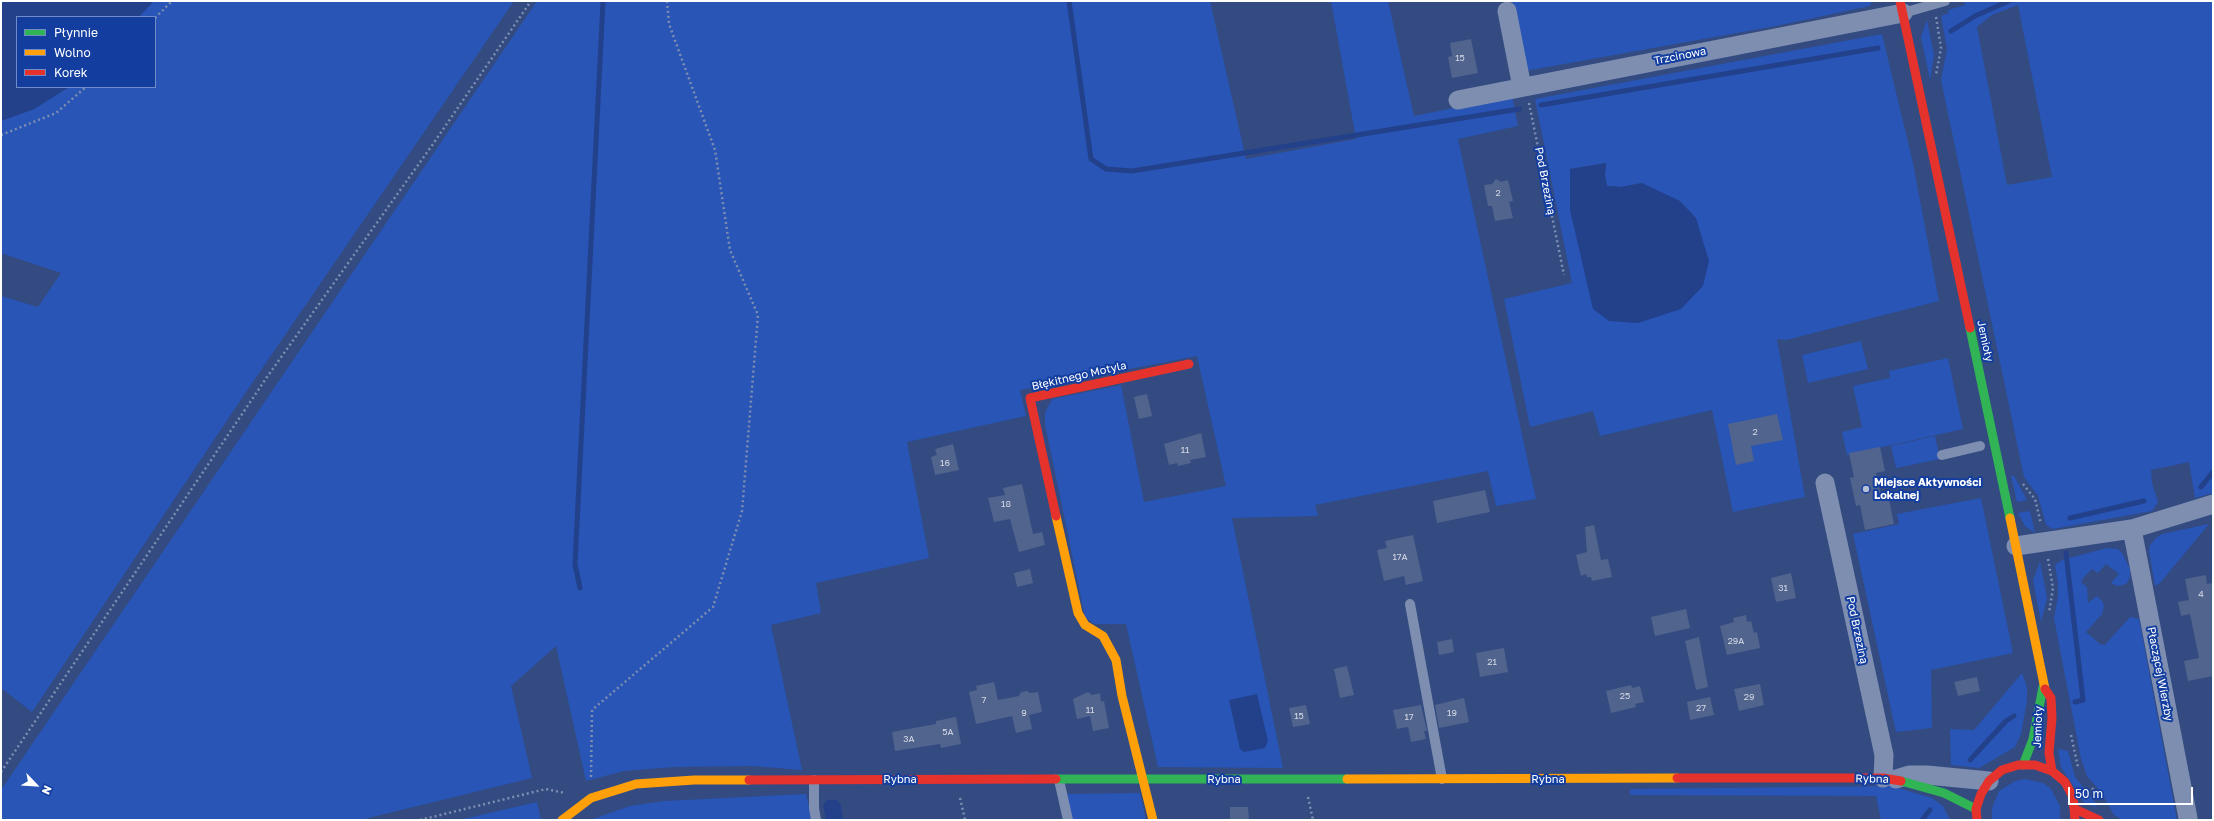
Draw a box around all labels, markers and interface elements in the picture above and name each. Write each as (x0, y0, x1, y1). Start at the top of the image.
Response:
legend (16, 16, 156, 88)
text: Płynnie (54, 25, 98, 40)
street label: Trzcinowa (1653, 44, 1707, 68)
text: Wolno (54, 45, 91, 60)
house number: 15 (1455, 53, 1465, 63)
text: Korek (54, 65, 88, 80)
street label: Pod Brzeziną (1532, 146, 1558, 216)
house number: 2 (1495, 188, 1501, 198)
street label: Jemioły (1974, 319, 1996, 363)
street label: Błękitnego Motyla (1030, 359, 1128, 393)
house number: 2 (1752, 427, 1758, 437)
house number: 11 (1181, 445, 1189, 455)
house number: 16 (940, 458, 950, 468)
place label: Miejsce Aktywności Lokalnej (1874, 476, 1982, 502)
marker: Miejsce Aktywności Lokalnej (1861, 484, 1871, 494)
house number: 18 (1001, 499, 1011, 509)
house number: 17A (1392, 552, 1408, 562)
house number: 31 (1778, 583, 1788, 593)
house number: 4 (2198, 589, 2204, 599)
street label: Pod Brzeziną (1843, 595, 1871, 665)
street label: Płaczącej Wierzby (2144, 626, 2176, 722)
house number: 29A (1728, 636, 1744, 646)
house number: 21 (1487, 657, 1497, 667)
house number: 25 (1620, 691, 1630, 701)
house number: 29 (1744, 692, 1754, 702)
house number: 7 (982, 695, 986, 705)
house number: 27 (1696, 703, 1706, 713)
house number: 11 (1086, 705, 1094, 715)
street label: Jemioły (2031, 706, 2045, 748)
house number: 9 (1021, 708, 1027, 718)
house number: 19 (1447, 708, 1457, 718)
house number: 15 (1294, 711, 1304, 721)
house number: 17 (1404, 712, 1414, 722)
house number: 5A (942, 727, 954, 737)
house number: 3A (903, 734, 915, 744)
north arrow (16, 765, 56, 805)
street label: Rybna (1855, 772, 1889, 786)
street label: Rybna (883, 773, 917, 787)
street label: Rybna (1207, 773, 1241, 787)
street label: Rybna (1531, 773, 1565, 787)
scale bar (2070, 779, 2195, 805)
text: N (40, 784, 55, 797)
text: 50 m (2075, 786, 2103, 801)

